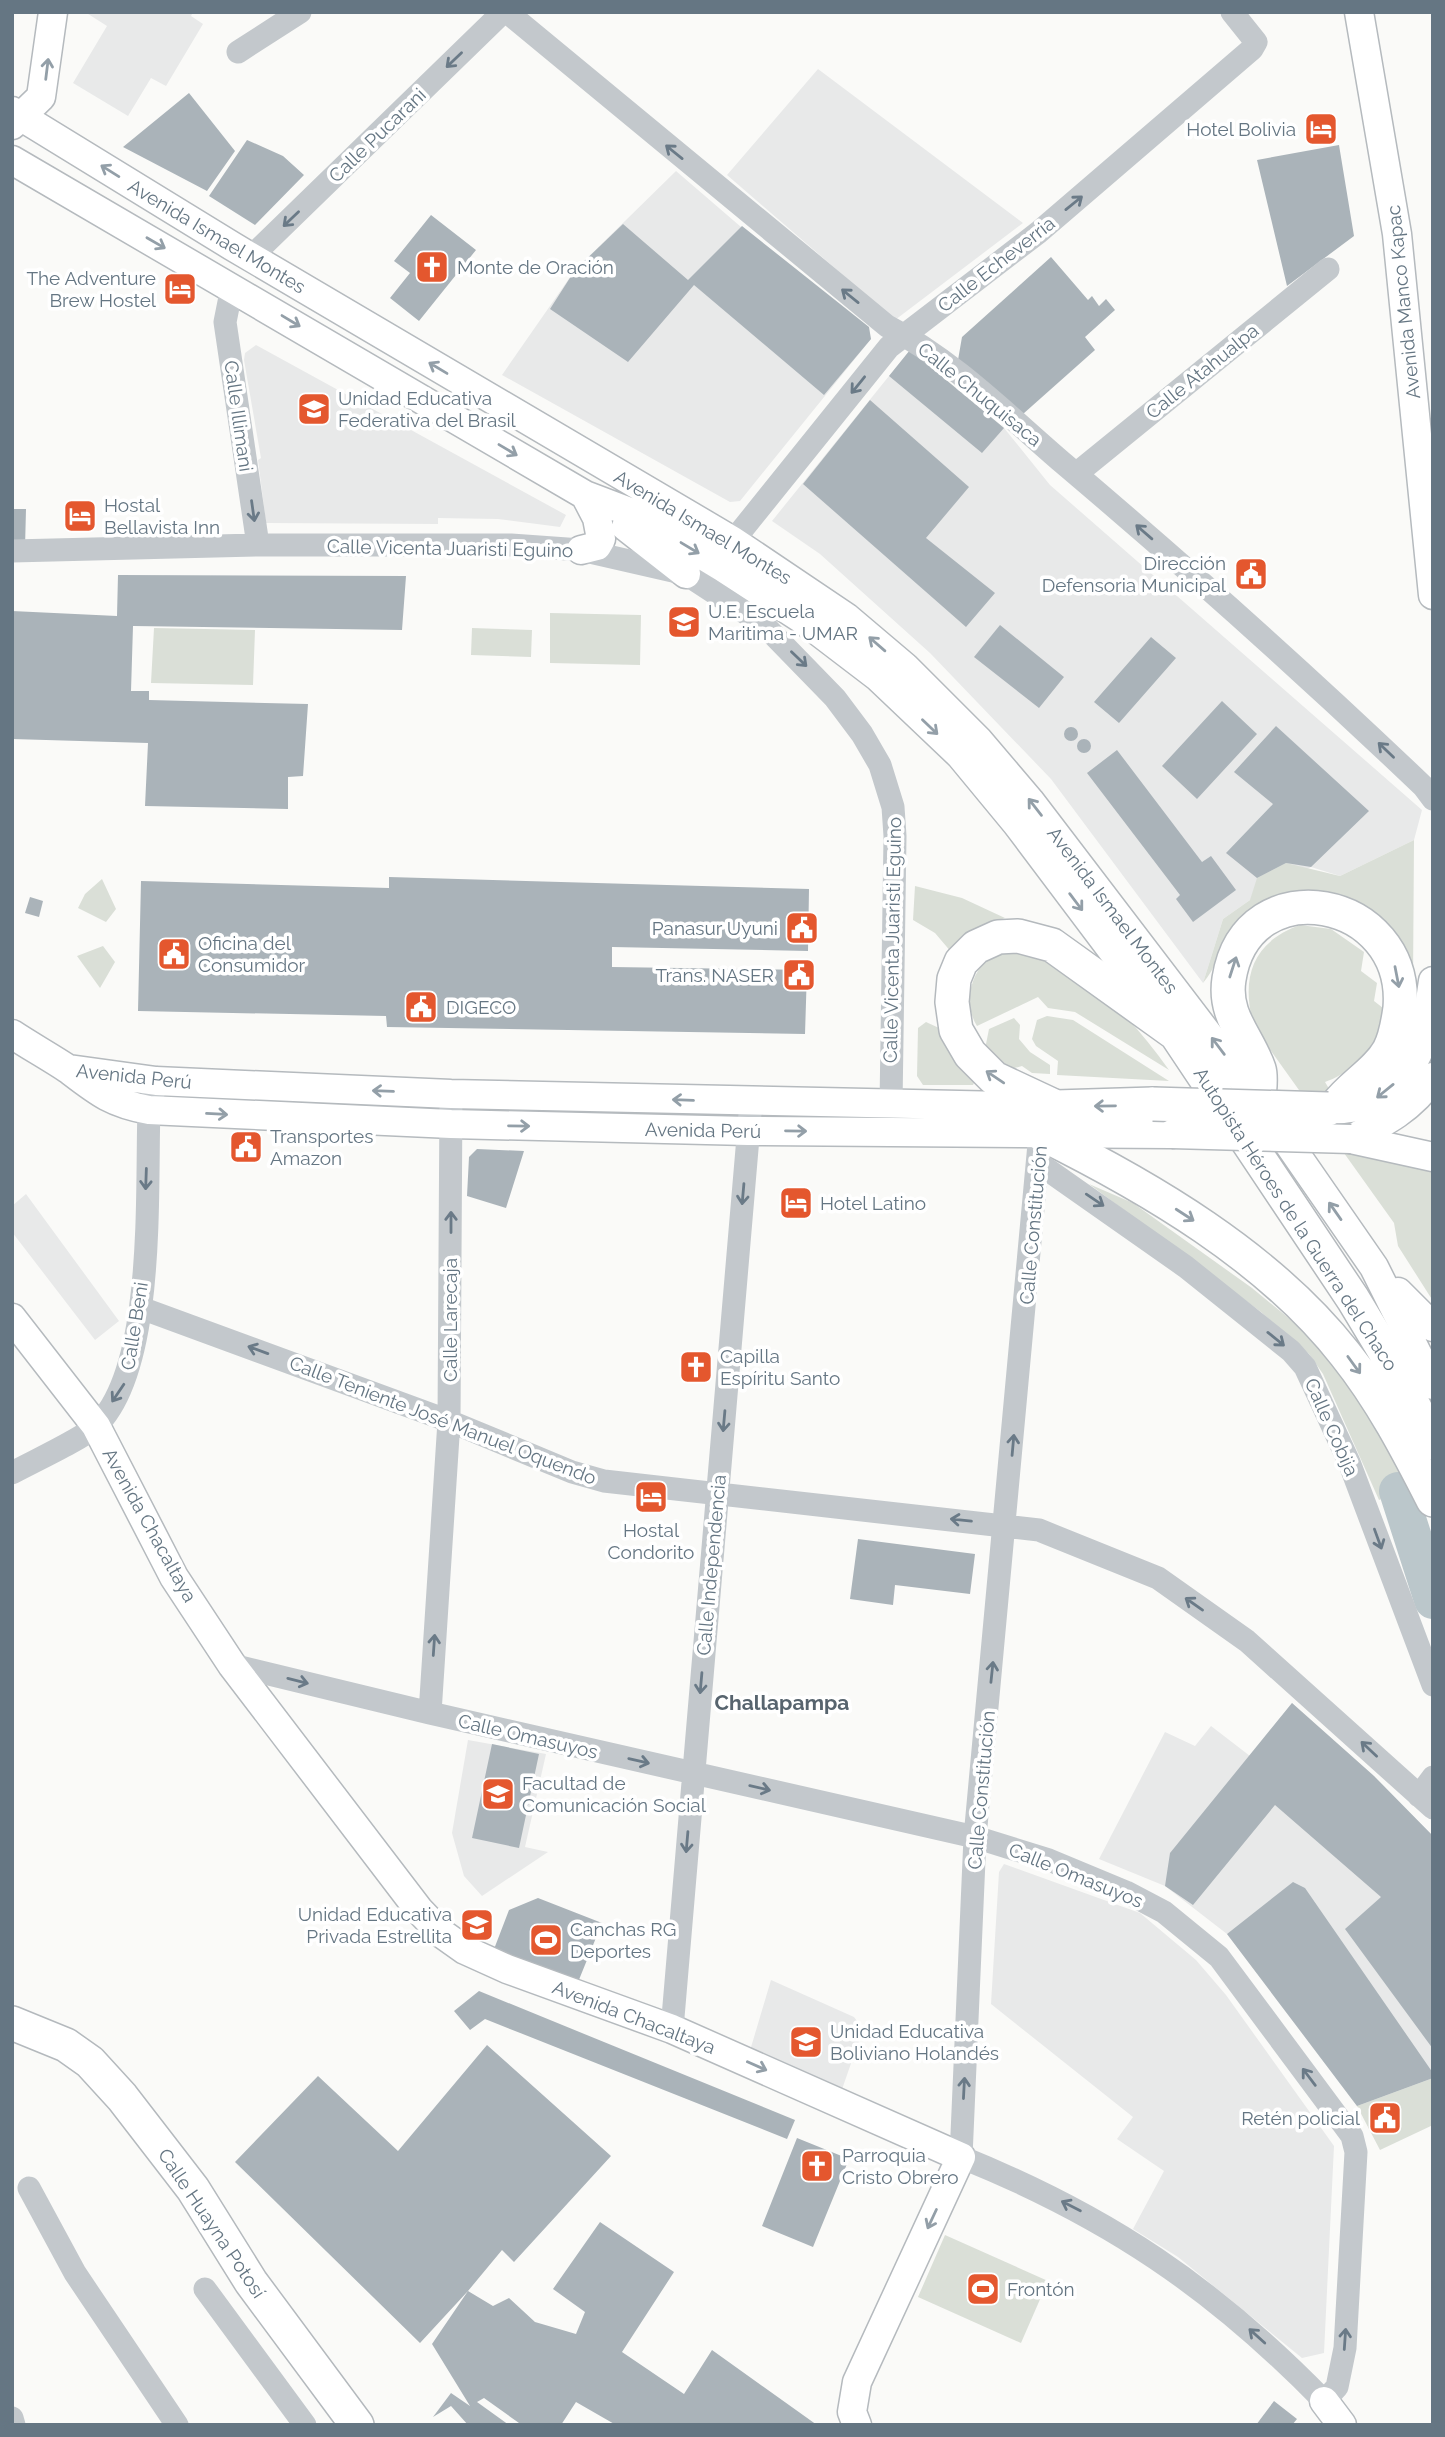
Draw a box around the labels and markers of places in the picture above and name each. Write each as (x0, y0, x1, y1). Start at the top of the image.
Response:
hotel icon: Hotel Bolivia (1302, 110, 1340, 148)
place label: Hotel Bolivia (1186, 118, 1296, 140)
church icon: Monte de Oración (413, 248, 451, 286)
place label: Monte de Oración (457, 256, 614, 278)
place label: The Adventure Brew Hostel (26, 267, 157, 311)
hotel icon: The Adventure Brew Hostel (161, 270, 199, 308)
place label: Unidad Educativa Federativa del Brasil (338, 387, 517, 431)
school or university icon: Unidad Educativa Federativa del Brasil (295, 390, 333, 428)
place label: Hostal Bellavista Inn (104, 494, 220, 538)
hotel icon: Hostal Bellavista Inn (61, 497, 99, 535)
place label: Dirección Defensoria Municipal (1042, 552, 1227, 596)
public building icon: Dirección Defensoria Municipal (1232, 555, 1270, 593)
place label: U.E. Escuela Maritima - UMAR (708, 600, 858, 644)
school or university icon: U.E. Escuela Maritima - UMAR (665, 603, 703, 641)
public building icon: Panasur Uyuni (783, 909, 821, 947)
place label: Panasur Uyuni (652, 917, 778, 939)
place label: Oficina del Consumidor (198, 932, 306, 976)
public building icon: Oficina del Consumidor (155, 935, 193, 973)
public building icon: Trans. NASER (780, 956, 818, 994)
place label: Trans. NASER (656, 964, 774, 986)
public building icon: DIGECO (402, 988, 440, 1026)
place label: DIGECO (446, 996, 516, 1018)
place label: Transportes Amazon (270, 1125, 373, 1169)
public building icon: Transportes Amazon (227, 1128, 265, 1166)
hotel icon: Hotel Latino (777, 1184, 815, 1222)
place label: Hotel Latino (820, 1192, 926, 1214)
place label: Capilla Espíritu Santo (720, 1345, 840, 1389)
church icon: Capilla Espíritu Santo (677, 1348, 715, 1386)
hotel icon: Hostal Condorito (632, 1478, 670, 1516)
place label: Hostal Condorito (608, 1519, 694, 1563)
place label: Facultad de Comunicación Social (522, 1772, 707, 1816)
school or university icon: Facultad de Comunicación Social (479, 1775, 517, 1813)
place label: Unidad Educativa Privada Estrellita (298, 1903, 452, 1947)
school or university icon: Unidad Educativa Privada Estrellita (458, 1906, 496, 1944)
place label: Canchas RG Deportes (570, 1918, 676, 1962)
sports icon: Canchas RG Deportes (527, 1921, 565, 1959)
place label: Unidad Educativa Boliviano Holandés (830, 2020, 999, 2064)
school or university icon: Unidad Educativa Boliviano Holandés (787, 2023, 825, 2061)
public building icon: Retén policial (1366, 2099, 1404, 2137)
place label: Retén policial (1241, 2107, 1361, 2129)
place label: Parroquia Cristo Obrero (842, 2144, 959, 2188)
church icon: Parroquia Cristo Obrero (798, 2147, 836, 2185)
sports icon: Frontón (964, 2270, 1002, 2308)
place label: Frontón (1007, 2278, 1075, 2300)

